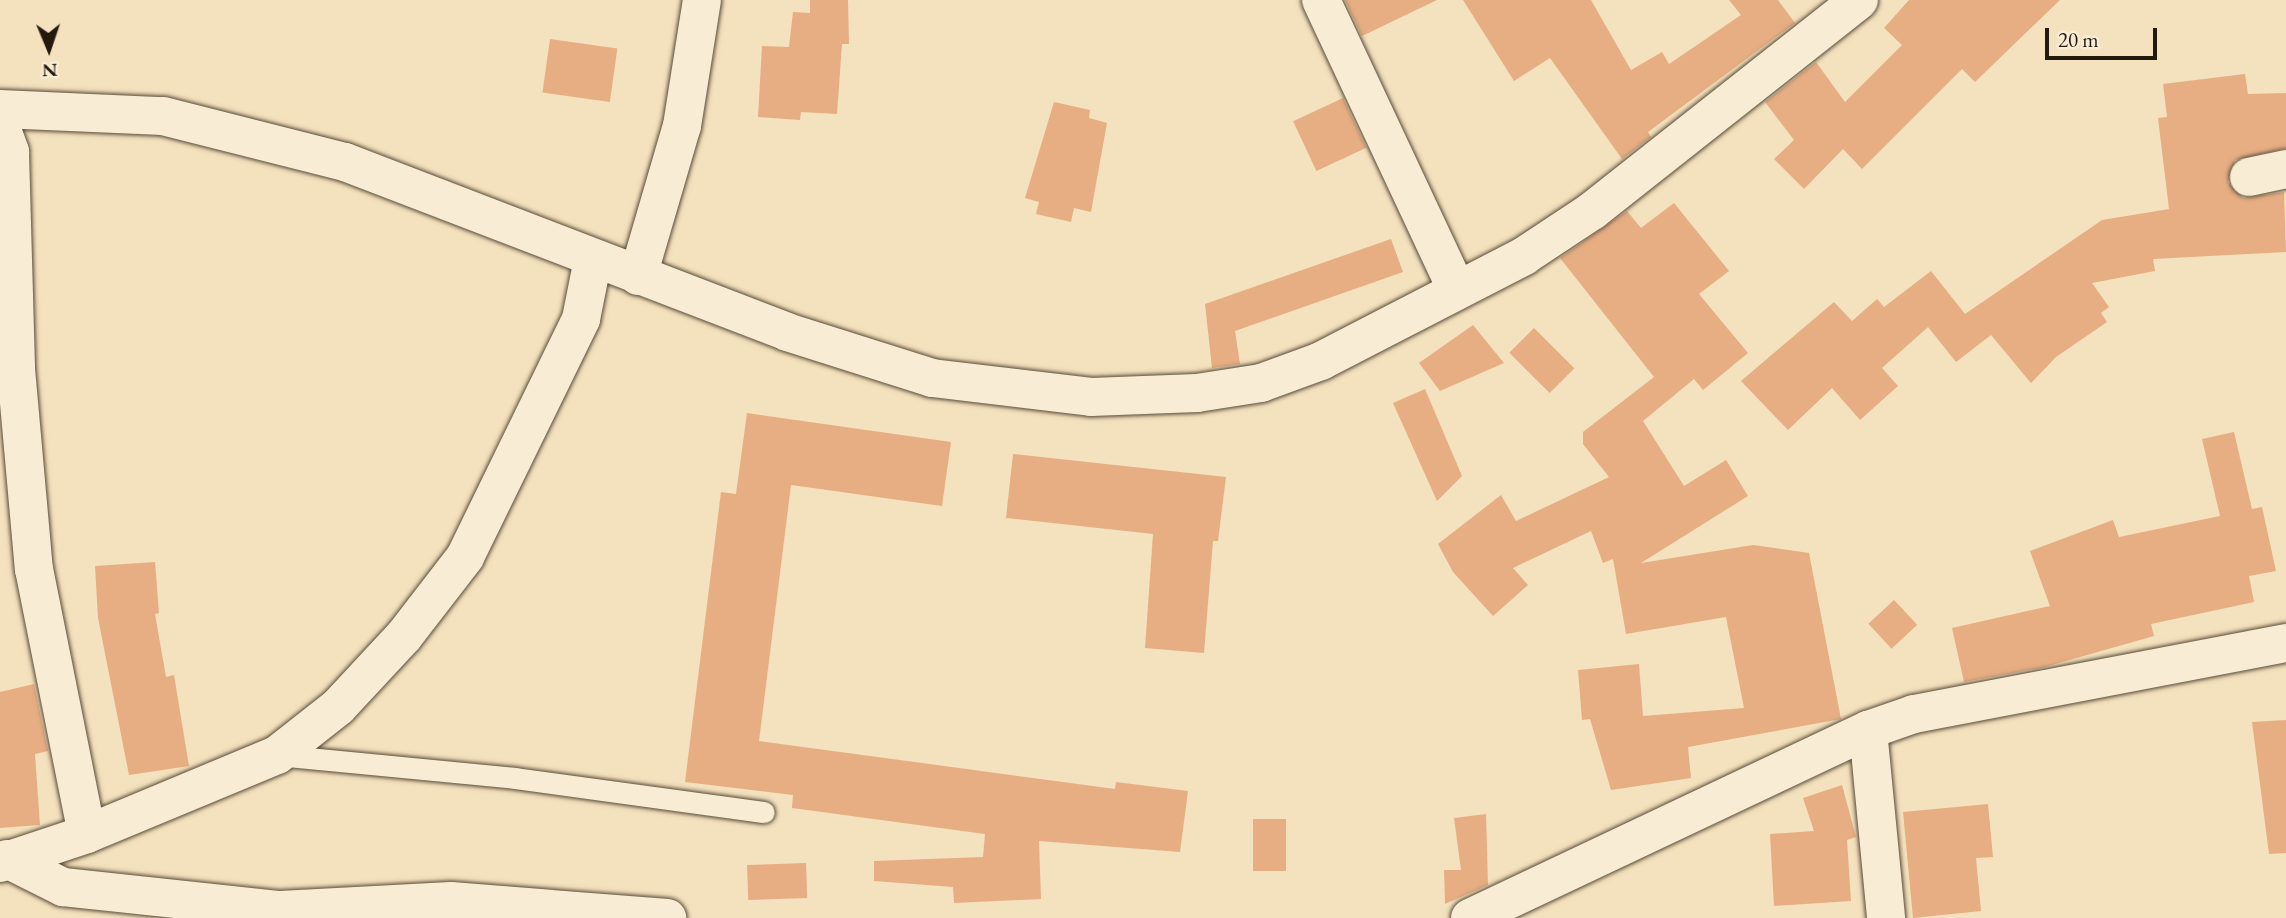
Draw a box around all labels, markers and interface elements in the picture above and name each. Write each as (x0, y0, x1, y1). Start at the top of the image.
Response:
north arrow (14, 14, 84, 84)
scale bar (2048, 14, 2160, 58)
text: 20 m (2058, 26, 2099, 53)
text: N (42, 58, 58, 83)

